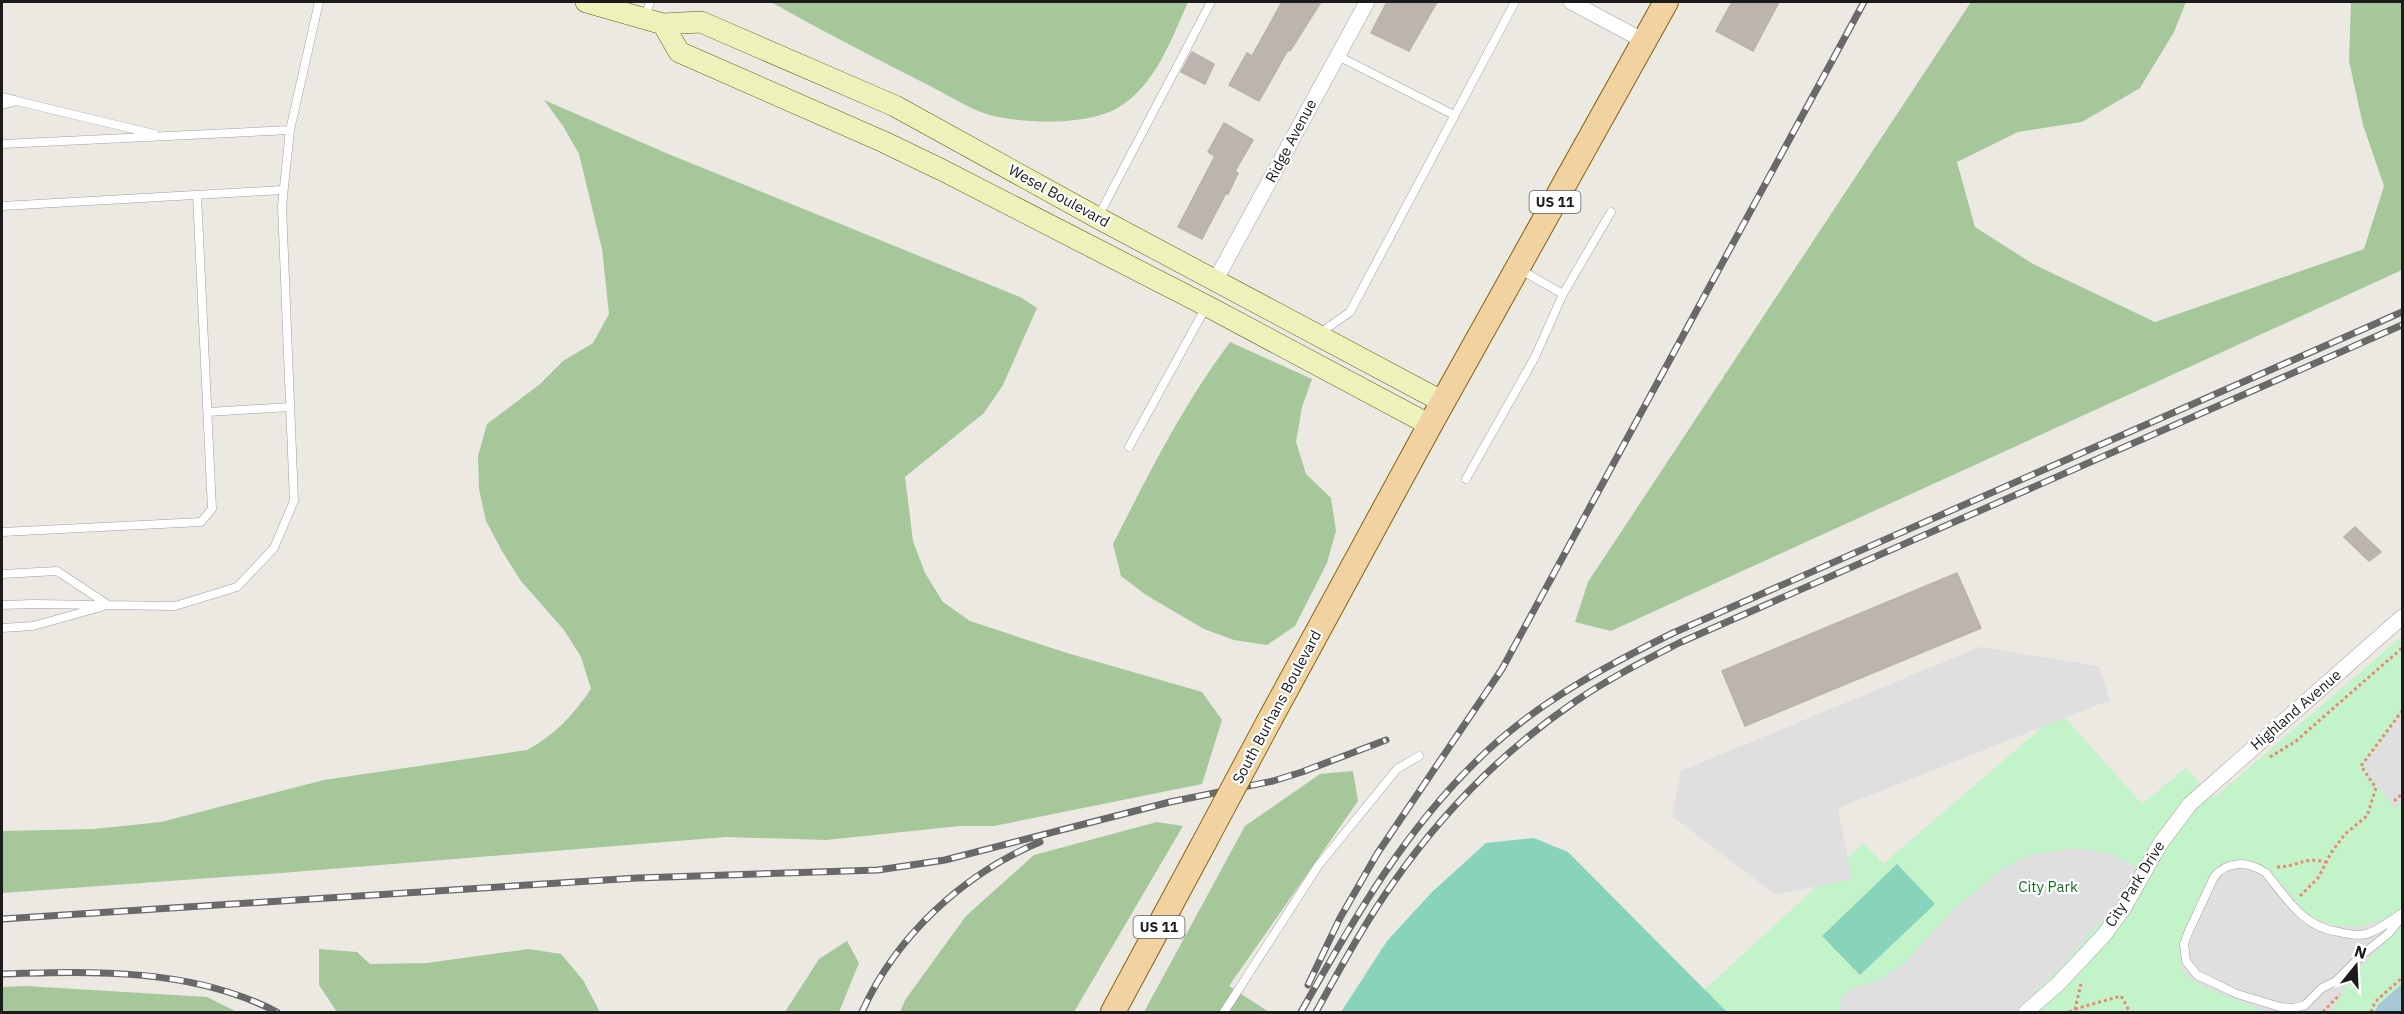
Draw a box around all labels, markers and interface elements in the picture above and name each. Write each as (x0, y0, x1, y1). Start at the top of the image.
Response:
street label: Ridge Avenue (1261, 96, 1320, 186)
street label: Wesel Boulevard (1005, 160, 1113, 231)
road number: US 11 (1530, 191, 1580, 213)
street label: South Burhans Boulevard (1228, 627, 1325, 787)
street label: Highland Avenue (2247, 665, 2345, 754)
street label: City Park Drive (2101, 837, 2169, 930)
park label: City Park (2018, 877, 2078, 896)
road number: US 11 (1134, 916, 1184, 938)
north arrow (2326, 936, 2386, 996)
text: N (2352, 940, 2369, 963)

